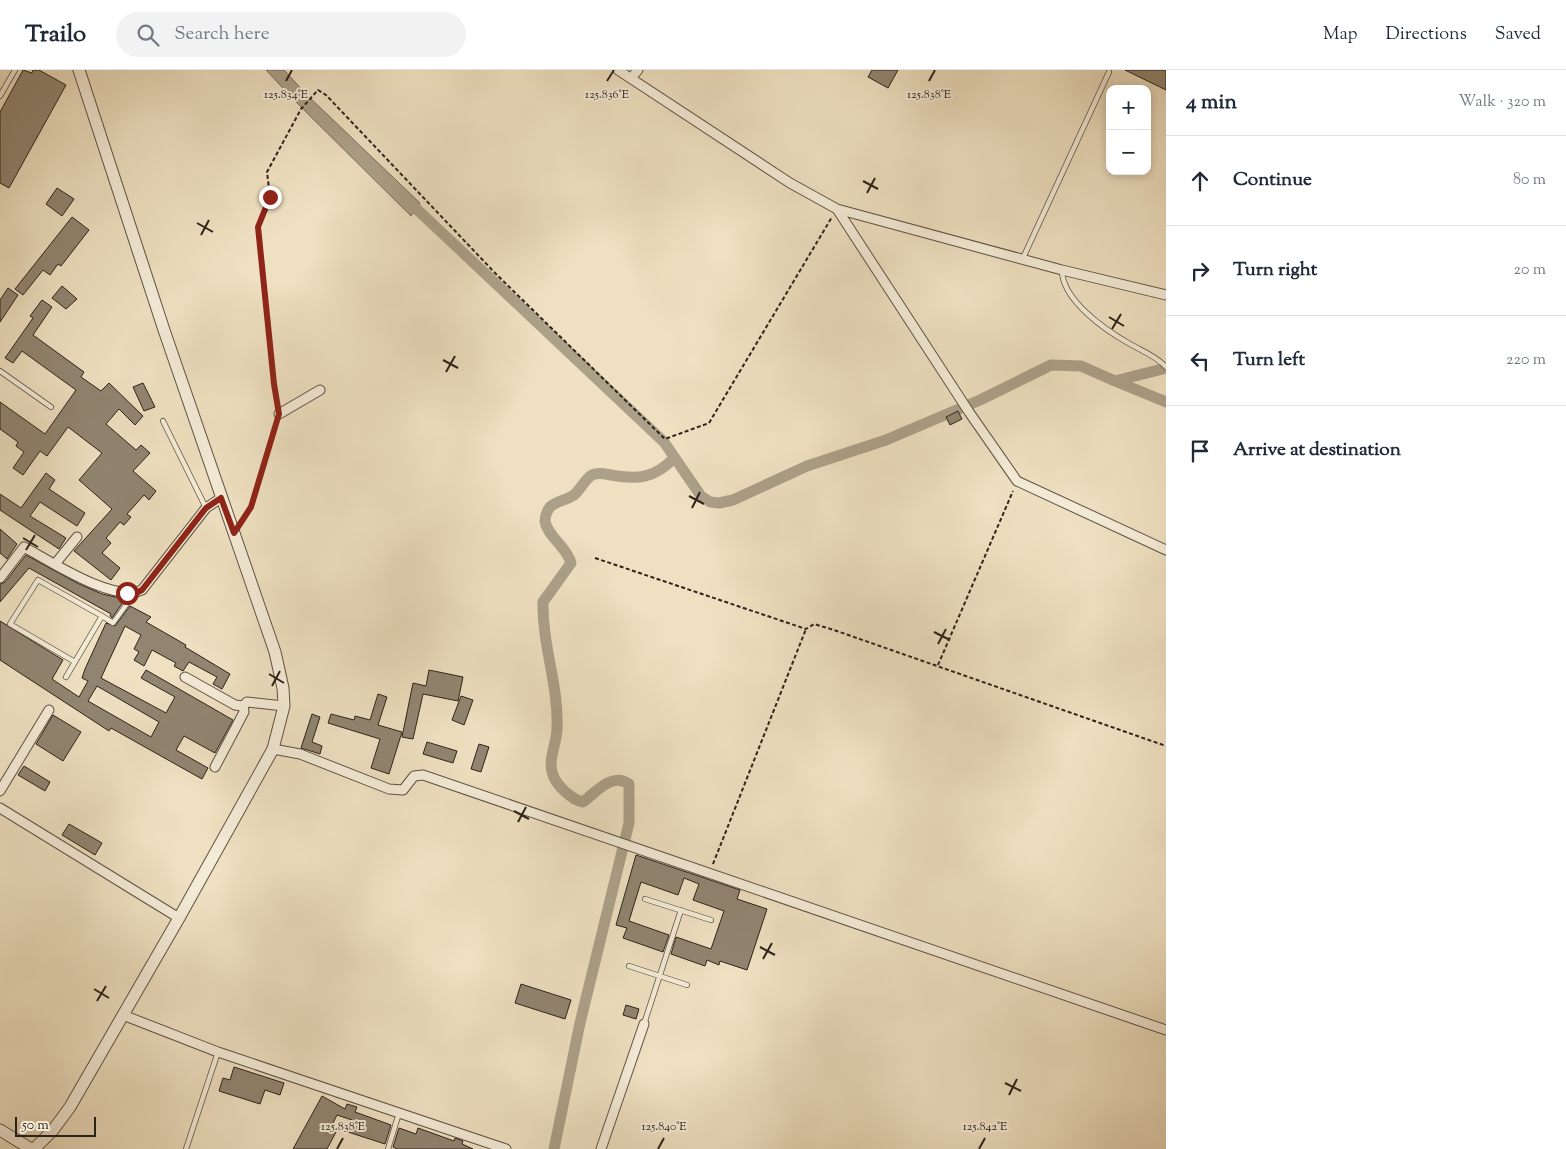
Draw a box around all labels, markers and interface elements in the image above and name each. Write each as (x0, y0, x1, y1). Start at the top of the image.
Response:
search box (116, 12, 466, 57)
text: Trailo (25, 18, 86, 52)
icon: search (134, 21, 162, 49)
text: Search here (174, 21, 270, 48)
text: Map (1323, 22, 1358, 48)
text: Directions (1386, 22, 1467, 48)
text: Saved (1495, 22, 1541, 48)
map controls (1106, 85, 1151, 175)
button: + (1106, 85, 1151, 130)
text: 125.834°E (264, 86, 309, 104)
text: 125.836°E (585, 86, 630, 104)
text: 125.838°E (907, 86, 952, 104)
text: 4 min (1186, 88, 1237, 118)
text: Walk · 320 m (1459, 91, 1546, 114)
button: − (1106, 130, 1151, 175)
icon: ahead (1186, 167, 1214, 195)
text: Continue (1233, 167, 1312, 194)
text: 80 m (1513, 169, 1546, 192)
route end (259, 186, 282, 209)
icon: right (1186, 257, 1214, 285)
text: Turn right (1233, 257, 1317, 284)
text: 20 m (1513, 259, 1546, 282)
icon: left (1186, 347, 1214, 375)
text: Turn left (1233, 347, 1305, 374)
text: 220 m (1506, 349, 1546, 372)
icon: arrive (1186, 437, 1214, 465)
text: Arrive at destination (1233, 437, 1401, 464)
route start (116, 582, 139, 605)
scale bar (15, 1114, 96, 1137)
text: 50 m (22, 1116, 49, 1136)
text: 125.838°E (321, 1118, 366, 1136)
text: 125.840°E (641, 1118, 687, 1136)
text: 125.842°E (963, 1118, 1008, 1136)

